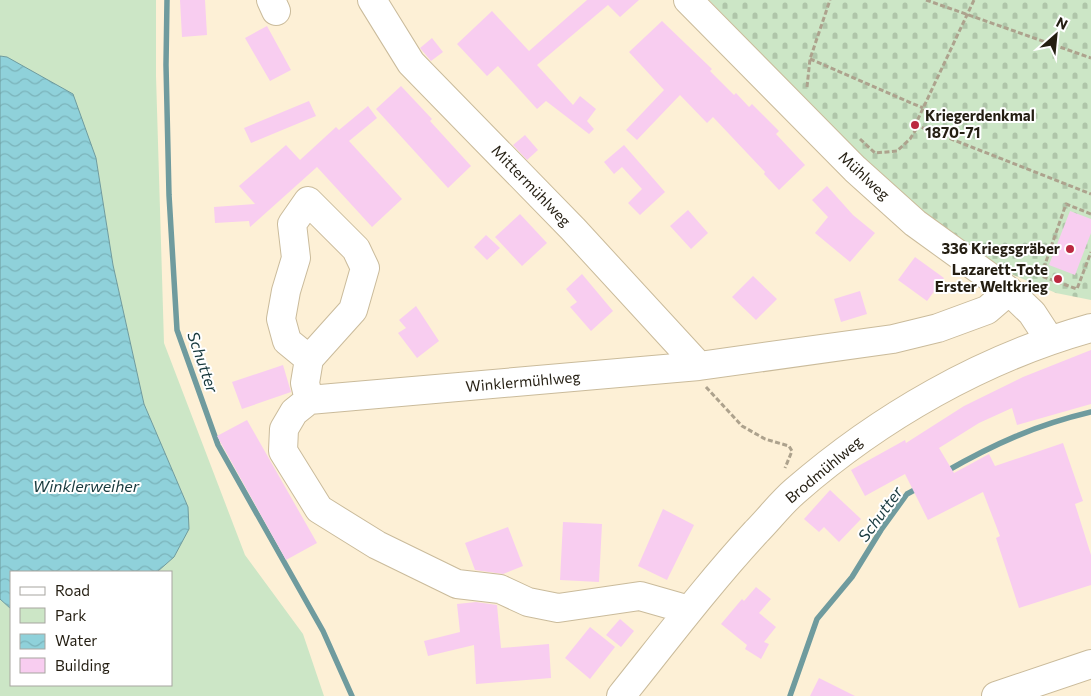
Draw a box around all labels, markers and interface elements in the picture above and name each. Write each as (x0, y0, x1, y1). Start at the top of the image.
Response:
north arrow (1031, 10, 1081, 60)
text: N (1054, 13, 1071, 33)
place label: Kriegerdenkmal 1870-71 (925, 106, 1035, 141)
marker: Kriegerdenkmal 1870-71 (909, 119, 921, 131)
street label: Mittermühlweg (488, 141, 575, 230)
street label: Mühlweg (836, 147, 894, 203)
place label: 336 Kriegsgräber (941, 239, 1060, 257)
marker: 336 Kriegsgräber (1064, 243, 1076, 255)
place label: Lazarett-Tote Erster Weltkrieg (935, 260, 1048, 295)
marker: Lazarett-Tote Erster Weltkrieg (1052, 273, 1064, 285)
water label: Schutter (184, 329, 223, 395)
street label: Winklermühlweg (465, 367, 581, 395)
street label: Brodmühlweg (781, 432, 865, 507)
water label: Winklerweiher (33, 476, 140, 495)
water label: Schutter (853, 482, 906, 545)
legend (10, 571, 172, 686)
text: Road (55, 581, 90, 599)
text: Park (55, 606, 86, 624)
text: Water (55, 631, 97, 649)
text: Building (55, 656, 110, 674)

